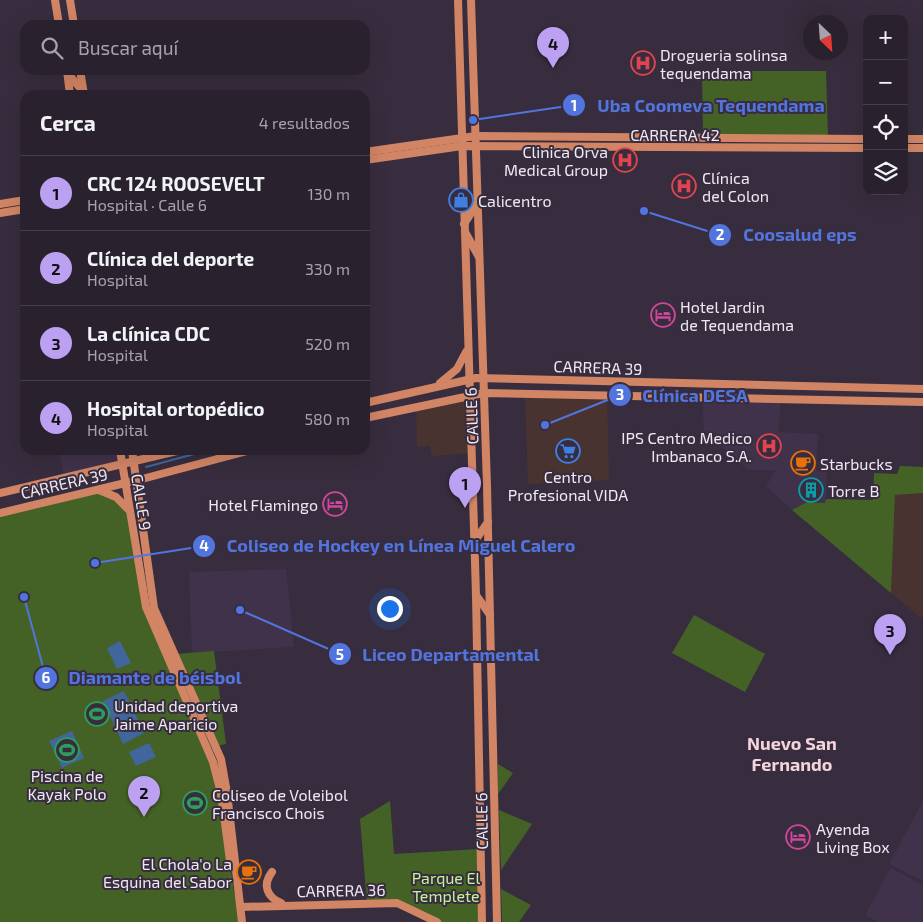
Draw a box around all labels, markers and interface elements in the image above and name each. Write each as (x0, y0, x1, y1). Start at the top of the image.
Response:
north arrow (803, 15, 848, 60)
map controls (863, 15, 908, 195)
button: + (863, 15, 908, 60)
search box (20, 20, 370, 75)
pin: 4 (537, 27, 569, 68)
icon: search (38, 34, 66, 62)
text: Buscar aquí (78, 36, 178, 59)
place label: Drogueria solinsa tequendama (660, 45, 787, 82)
hospital icon: Drogueria solinsa tequendama (630, 50, 656, 76)
button: − (863, 60, 908, 105)
callout: Uba Coomeva Tequendama (562, 89, 835, 122)
text: Uba Coomeva Tequendama (597, 94, 825, 116)
text: 1 (571, 96, 577, 114)
button: locate (863, 105, 908, 150)
text: Cerca (40, 110, 96, 135)
text: 4 resultados (259, 113, 350, 132)
street label: CARRERA 42 (630, 125, 720, 144)
place label: Clinica Orva Medical Group (504, 142, 608, 179)
hospital icon: Clinica Orva Medical Group (612, 147, 638, 173)
button: layers (863, 150, 908, 195)
place label: Clínica del Colon (702, 168, 769, 205)
text: CRC 124 ROOSEVELT (87, 172, 265, 195)
hospital icon: Clínica del Colon (671, 173, 697, 199)
text: 1 (53, 184, 59, 203)
text: 130 m (308, 184, 350, 203)
shop icon: Calicentro (448, 187, 474, 213)
place label: Calicentro (478, 191, 552, 210)
text: Hospital · Calle 6 (87, 195, 207, 214)
callout: Coosalud eps (708, 219, 866, 252)
text: Coosalud eps (743, 223, 857, 245)
text: 2 (716, 225, 725, 243)
text: Clínica del deporte (87, 247, 254, 270)
text: 2 (51, 259, 61, 278)
text: 330 m (305, 259, 350, 278)
text: Hospital (87, 270, 148, 289)
place label: Hotel Jardin de Tequendama (680, 297, 794, 334)
hotel icon: Hotel Jardin de Tequendama (650, 302, 676, 328)
text: La clínica CDC (87, 322, 210, 345)
text: 3 (51, 334, 61, 353)
text: 520 m (305, 334, 350, 353)
text: Hospital (87, 345, 148, 364)
street label: CARRERA 39 (553, 356, 643, 378)
callout: Clínica DESA (607, 379, 758, 412)
text: Clínica DESA (642, 384, 748, 406)
text: 3 (616, 385, 624, 403)
street label: CALLE 6 (461, 387, 481, 445)
text: Hospital ortopédico (87, 397, 264, 420)
text: 4 (51, 409, 61, 428)
text: 580 m (304, 409, 350, 428)
text: Hospital (87, 420, 148, 439)
place label: IPS Centro Medico Imbanaco S.A. (621, 428, 752, 465)
hospital icon: IPS Centro Medico Imbanaco S.A. (756, 433, 782, 459)
supermarket icon: Centro Profesional VIDA (555, 438, 581, 464)
cafe icon: Starbucks (790, 450, 816, 476)
place label: Starbucks (820, 454, 893, 473)
street label: CARRERA 39 (19, 464, 109, 502)
pin: 1 (449, 467, 481, 508)
place label: Centro Profesional VIDA (508, 467, 628, 504)
street label: CALLE 9 (128, 472, 156, 532)
building icon: Torre B (798, 477, 824, 503)
place label: Torre B (828, 481, 879, 500)
hotel icon: Hotel Flamingo (322, 491, 348, 517)
place label: Hotel Flamingo (208, 495, 318, 514)
callout: Coliseo de Hockey en Línea Miguel Calero (191, 529, 586, 562)
text: Coliseo de Hockey en Línea Miguel Calero (227, 534, 575, 556)
text: 4 (199, 536, 209, 554)
your location (377, 596, 403, 622)
pin: 3 (874, 614, 906, 655)
callout: Liceo Departamental (327, 638, 550, 671)
text: Liceo Departamental (362, 643, 540, 665)
text: 5 (336, 645, 344, 663)
callout: Diamante de béisbol (33, 661, 252, 694)
text: Diamante de béisbol (68, 666, 242, 688)
text: 6 (42, 668, 51, 686)
place label: Unidad deportiva Jaime Aparicio (114, 696, 238, 733)
sports icon: Unidad deportiva Jaime Aparicio (84, 701, 110, 727)
district label: Nuevo San Fernando (747, 732, 837, 775)
sports icon: Piscina de Kayak Polo (54, 737, 80, 763)
place label: Piscina de Kayak Polo (27, 766, 107, 803)
pin: 2 (128, 776, 160, 817)
place label: Coliseo de Voleibol Francisco Chois (212, 785, 348, 822)
sports icon: Coliseo de Voleibol Francisco Chois (182, 790, 208, 816)
street label: CALLE 6 (471, 792, 491, 850)
place label: Ayenda Living Box (816, 819, 890, 856)
hotel icon: Ayenda Living Box (785, 824, 811, 850)
place label: El Chola'o La Esquina del Sabor (103, 854, 233, 891)
cafe icon: El Chola'o La Esquina del Sabor (236, 859, 262, 885)
park label: Parque El Templete (412, 868, 481, 905)
street label: CARRERA 36 (296, 880, 386, 900)

